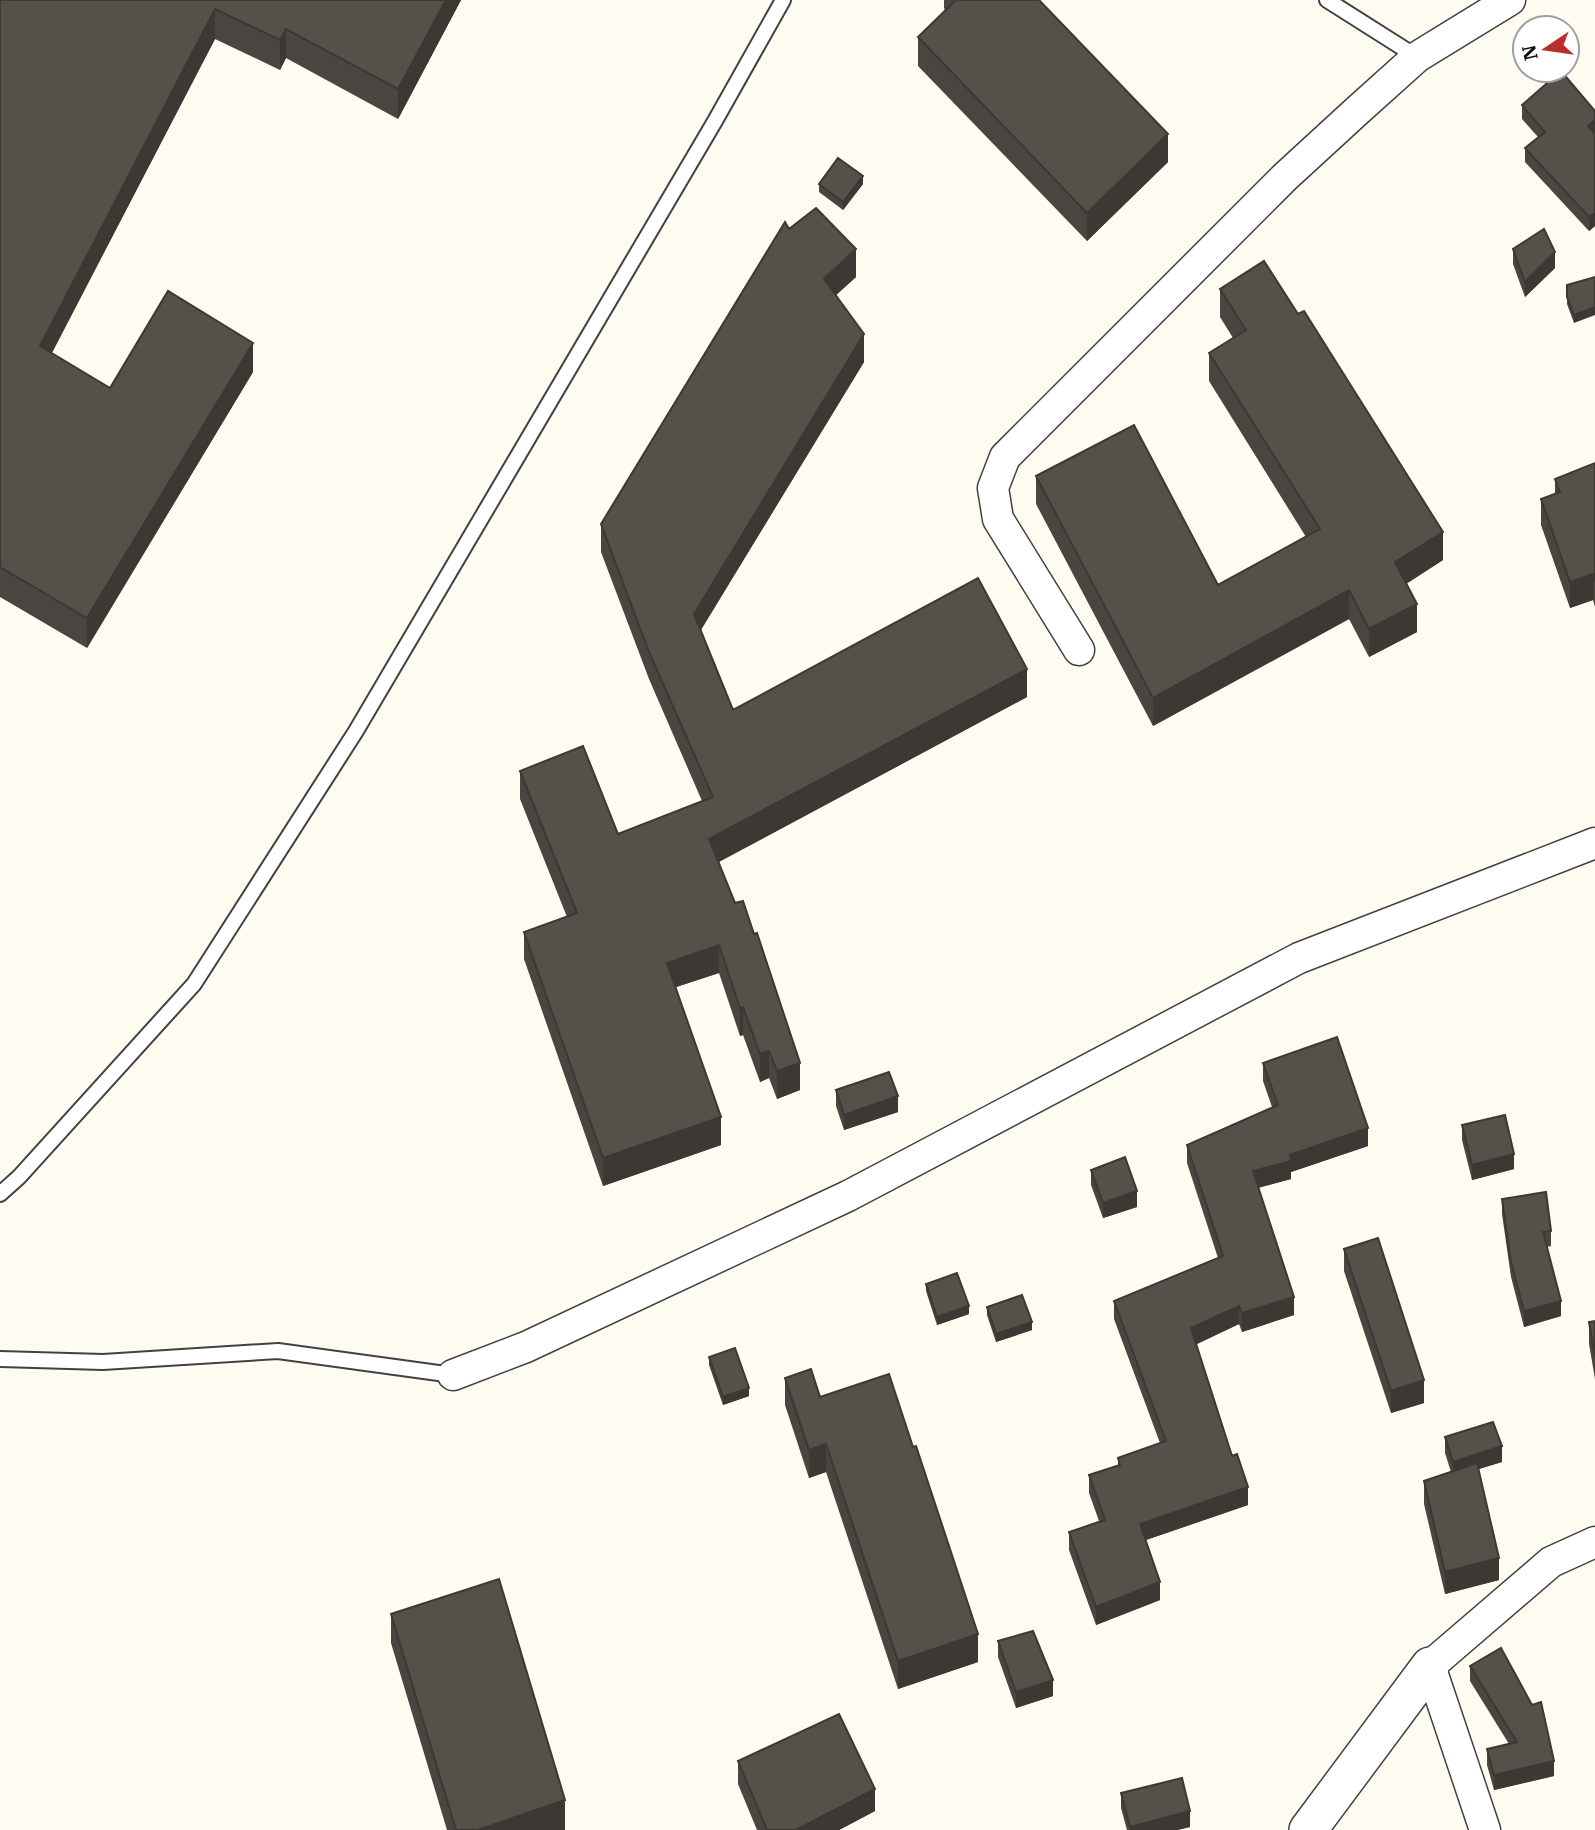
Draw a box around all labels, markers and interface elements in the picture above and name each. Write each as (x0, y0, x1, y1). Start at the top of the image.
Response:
north arrow (1511, 14, 1581, 84)
text: N (1516, 43, 1543, 63)

